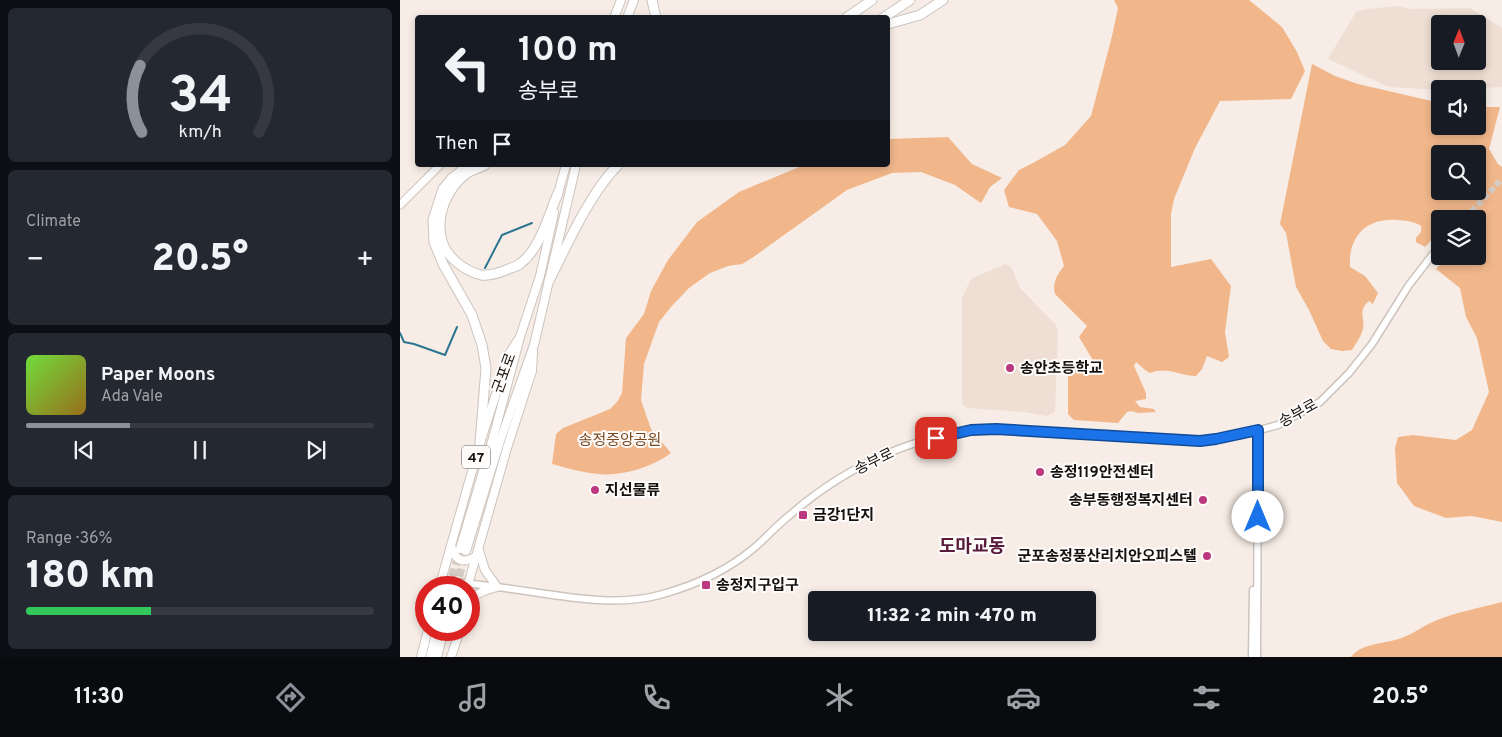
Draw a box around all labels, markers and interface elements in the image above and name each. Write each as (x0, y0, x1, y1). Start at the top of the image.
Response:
north arrow (1431, 15, 1486, 70)
map controls (1431, 15, 1486, 265)
text: 100 m (518, 29, 618, 73)
icon: left (435, 35, 500, 100)
text: 34 (168, 65, 232, 131)
text: 송부로 (518, 79, 579, 106)
button: sound (1431, 80, 1486, 135)
text: km/h (178, 121, 222, 144)
icon: arrive (488, 130, 516, 158)
text: Then (435, 132, 478, 156)
button: search (1431, 145, 1486, 200)
button: layers (1431, 210, 1486, 265)
text: Climate (26, 212, 81, 232)
text: 20.5° (152, 236, 248, 285)
text: − (26, 243, 44, 279)
text: + (356, 243, 374, 279)
street label: 군포로 (489, 351, 521, 396)
place label: 송안초등학교 (1020, 359, 1103, 379)
marker: 송안초등학교 (1004, 362, 1016, 374)
text: Paper Moons (101, 363, 215, 387)
text: Ada Vale (101, 387, 163, 407)
street label: 송부로 (1276, 396, 1321, 433)
pin (915, 417, 957, 459)
icon: arrive (922, 424, 950, 452)
park label: 송정중앙공원 (579, 432, 661, 451)
icon: previous (70, 436, 98, 464)
icon: pause (186, 436, 214, 464)
icon: next (302, 436, 330, 464)
street label: 송부로 (852, 445, 897, 480)
road number: 47 (462, 446, 490, 468)
place label: 송정119안전센터 (1050, 464, 1154, 483)
marker: 송정119안전센터 (1034, 466, 1046, 478)
place label: 지선물류 (605, 482, 660, 501)
marker: 지선물류 (589, 484, 601, 496)
position arrow (1231, 490, 1283, 542)
place label: 송부동행정복지센터 (1069, 492, 1193, 511)
marker: 송부동행정복지센터 (1197, 494, 1209, 506)
place label: 금강1단지 (813, 507, 874, 526)
marker: 금강1단지 (797, 509, 809, 521)
text: Range · 36% (26, 529, 113, 549)
district label: 도마교동 (939, 536, 1005, 559)
place label: 군포송정풍산리치안오피스텔 (1018, 548, 1197, 567)
marker: 군포송정풍산리치안오피스텔 (1201, 550, 1213, 562)
text: 180 km (26, 553, 155, 602)
speed limit sign: 40 (415, 576, 480, 641)
place label: 송정지구입구 (716, 577, 799, 596)
marker: 송정지구입구 (700, 579, 712, 591)
text: 11:32 · 2 min · 470 m (867, 604, 1037, 628)
icon: directions (273, 680, 308, 715)
icon: music (456, 680, 491, 715)
icon: phone (639, 680, 674, 715)
icon: climate (822, 680, 857, 715)
icon: car (1006, 680, 1041, 715)
icon: filters (1189, 680, 1224, 715)
text: 11:30 (74, 684, 124, 711)
text: 20.5° (1372, 684, 1428, 711)

